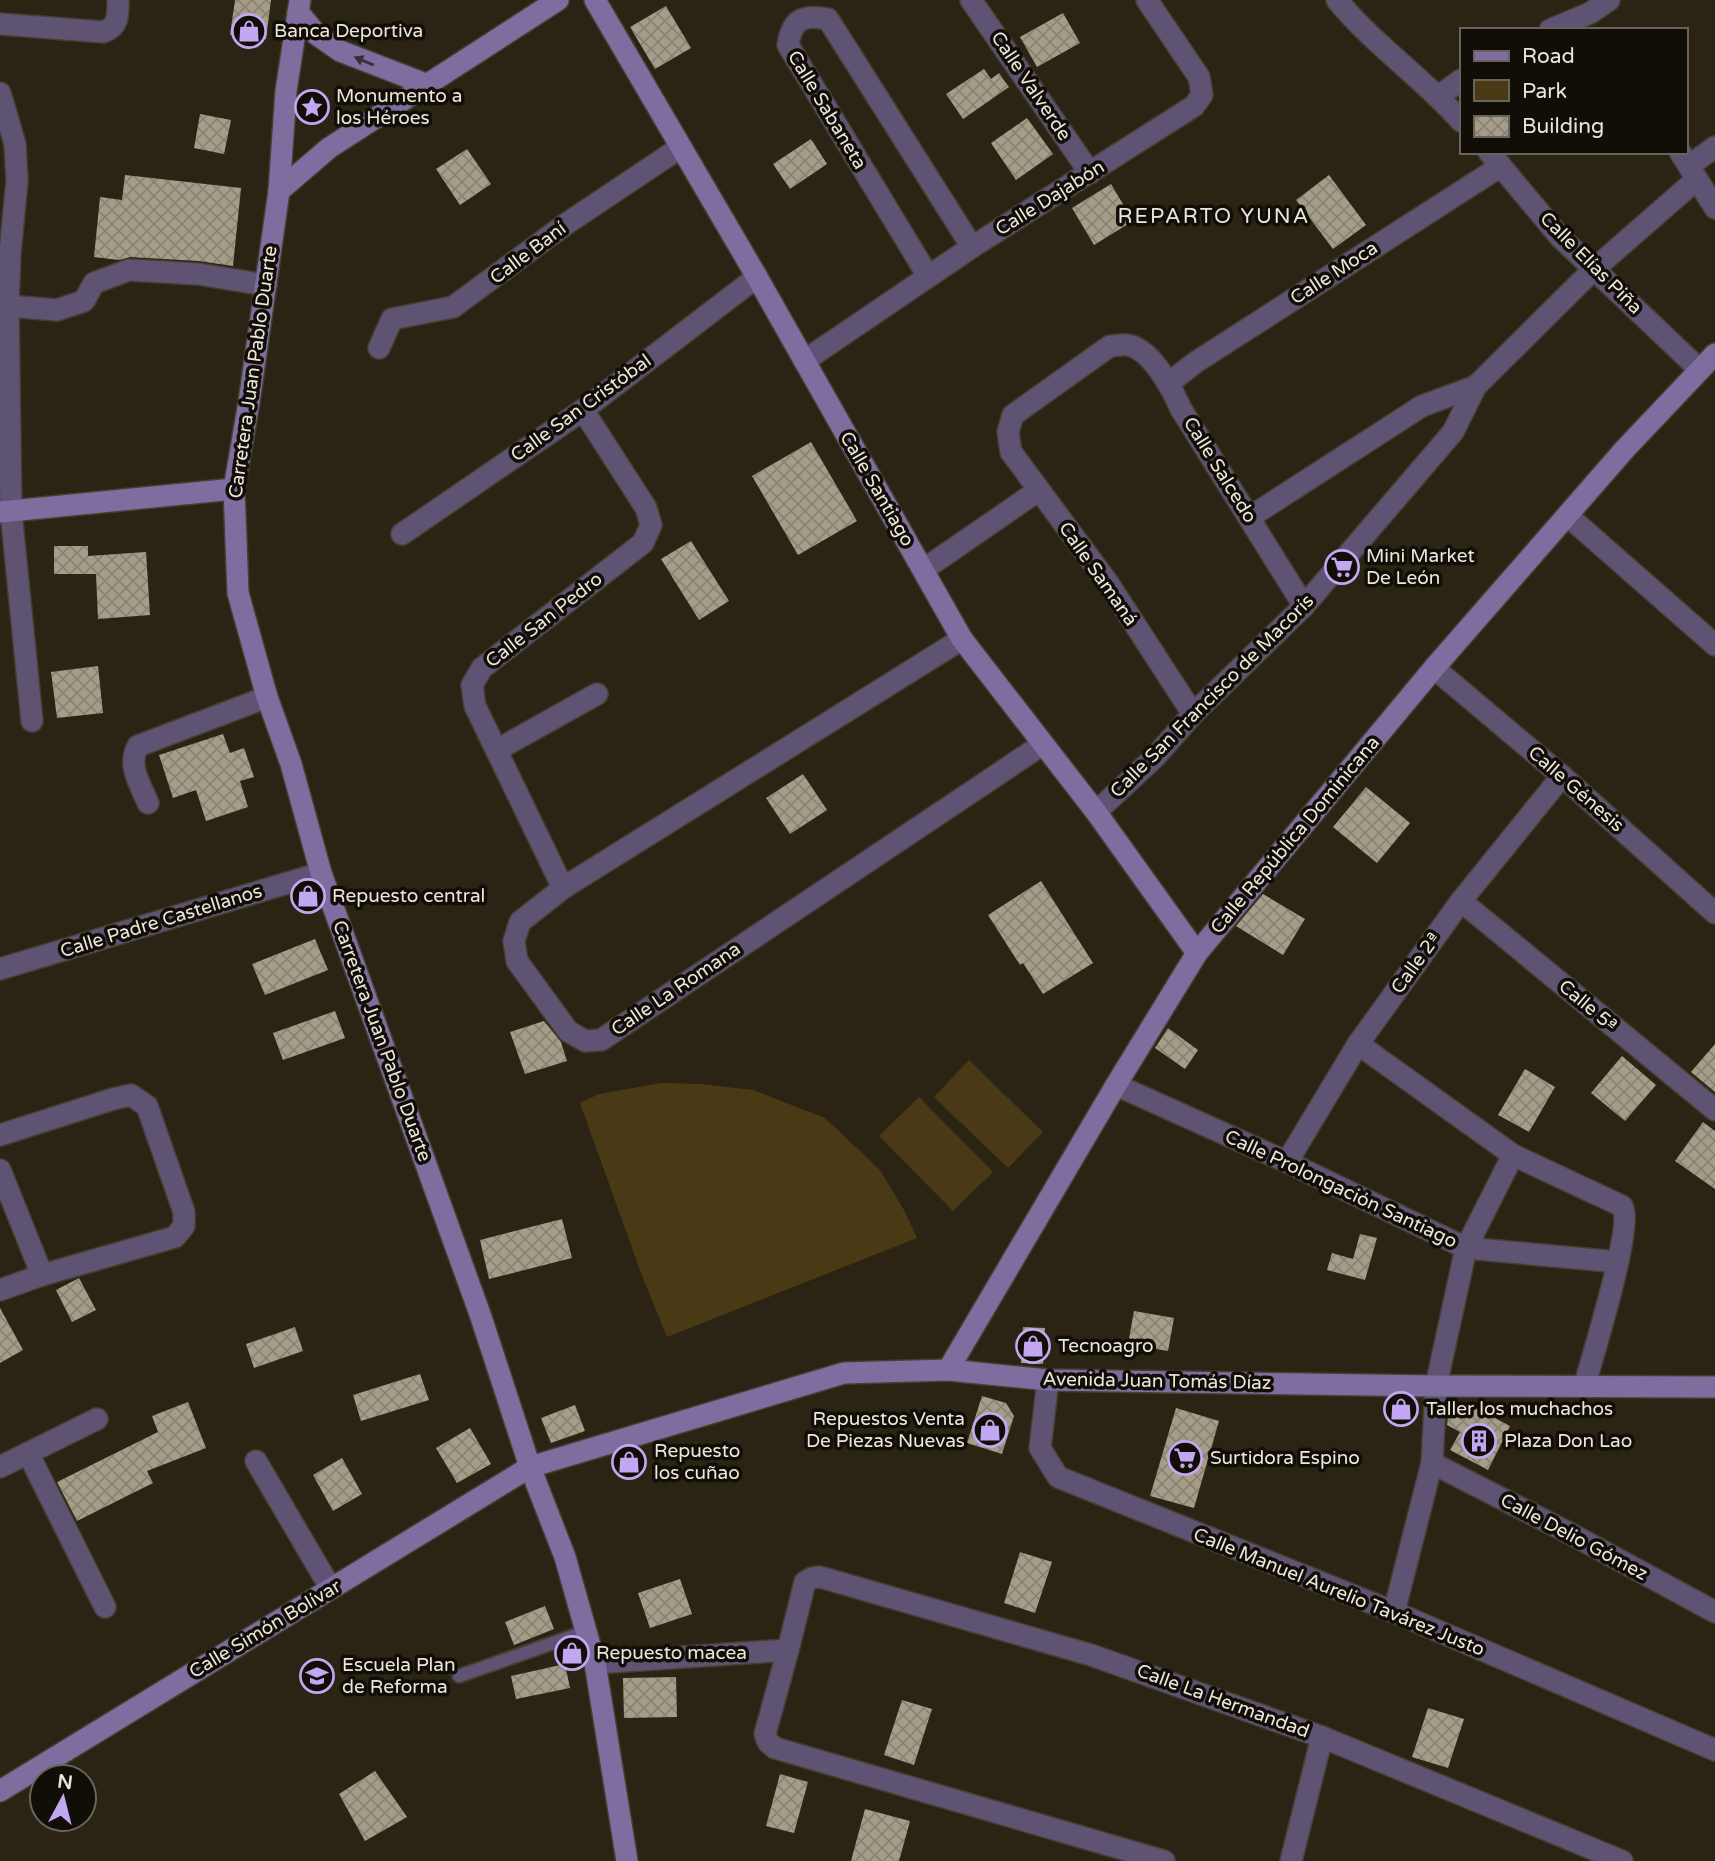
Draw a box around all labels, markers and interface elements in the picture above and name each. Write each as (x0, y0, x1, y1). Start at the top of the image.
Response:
shop icon: Banca Deportiva (230, 12, 268, 50)
place label: Banca Deportiva (274, 20, 423, 42)
street label: Calle Valverde (986, 27, 1076, 145)
legend (1460, 28, 1687, 154)
text: Road (1522, 44, 1575, 69)
street label: Calle Sabaneta (783, 47, 871, 173)
one-way arrow (353, 56, 374, 67)
text: Park (1522, 79, 1567, 104)
place label: Monumento a los Héroes (336, 85, 463, 129)
place icon: Monumento a los Héroes (293, 88, 331, 126)
text: Building (1522, 114, 1604, 139)
street label: Calle Dajabón (991, 156, 1109, 240)
district label: REPARTO YUNA (1118, 204, 1310, 229)
street label: Calle Elías Piña (1536, 208, 1646, 318)
street label: Calle Baní (486, 217, 570, 289)
street label: Calle Moca (1286, 237, 1382, 309)
street label: Carretera Juan Pablo Duarte (224, 244, 282, 500)
street label: Calle San Cristóbal (507, 350, 655, 466)
street label: Calle Salcedo (1179, 413, 1261, 527)
street label: Calle Santiago (835, 428, 919, 550)
street label: Calle Samaná (1054, 518, 1142, 630)
place label: Mini Market De León (1366, 545, 1475, 589)
supermarket icon: Mini Market De León (1323, 548, 1361, 586)
street label: Calle San Pedro (481, 568, 607, 672)
street label: Calle San Francisco de Macorís (1106, 590, 1318, 802)
street label: Calle República Dominicana (1206, 732, 1384, 938)
street label: Calle Génesis (1524, 742, 1628, 836)
shop icon: Repuesto central (289, 877, 327, 915)
street label: Calle Padre Castellanos (57, 880, 265, 962)
place label: Repuesto central (332, 885, 485, 907)
street label: Carretera Juan Pablo Duarte (328, 917, 436, 1165)
street label: Calle 2ª (1386, 928, 1446, 998)
street label: Calle La Romana (607, 938, 745, 1040)
street label: Calle 5ª (1554, 975, 1622, 1037)
street label: Calle Prolongación Santiago (1221, 1125, 1461, 1253)
shop icon: Tecnoagro (1014, 1327, 1052, 1365)
place label: Tecnoagro (1058, 1335, 1154, 1357)
street label: Avenida Juan Tomás Díaz (1042, 1368, 1272, 1394)
shop icon: Taller los muchachos (1382, 1390, 1420, 1428)
place label: Taller los muchachos (1426, 1398, 1613, 1420)
place label: Repuestos Venta De Piezas Nuevas (806, 1408, 965, 1452)
shop icon: Repuestos Venta De Piezas Nuevas (971, 1411, 1009, 1449)
building icon: Plaza Don Lao (1460, 1422, 1498, 1460)
place label: Plaza Don Lao (1504, 1430, 1632, 1452)
supermarket icon: Surtidora Espino (1166, 1439, 1204, 1477)
place label: Repuesto los cuñao (654, 1440, 740, 1484)
shop icon: Repuesto los cuñao (610, 1443, 648, 1481)
place label: Surtidora Espino (1210, 1447, 1360, 1469)
street label: Calle Delio Gómez (1497, 1489, 1651, 1585)
street label: Calle Manuel Aurelio Tavárez Justo (1190, 1523, 1488, 1661)
street label: Calle Simón Bolívar (185, 1575, 345, 1683)
shop icon: Repuesto macea (553, 1634, 591, 1672)
place label: Repuesto macea (596, 1642, 747, 1664)
place label: Escuela Plan de Reforma (342, 1654, 456, 1698)
school or university icon: Escuela Plan de Reforma (298, 1657, 336, 1695)
street label: Calle La Hermandad (1134, 1660, 1312, 1742)
north arrow (28, 1763, 98, 1833)
text: N (56, 1770, 74, 1794)

